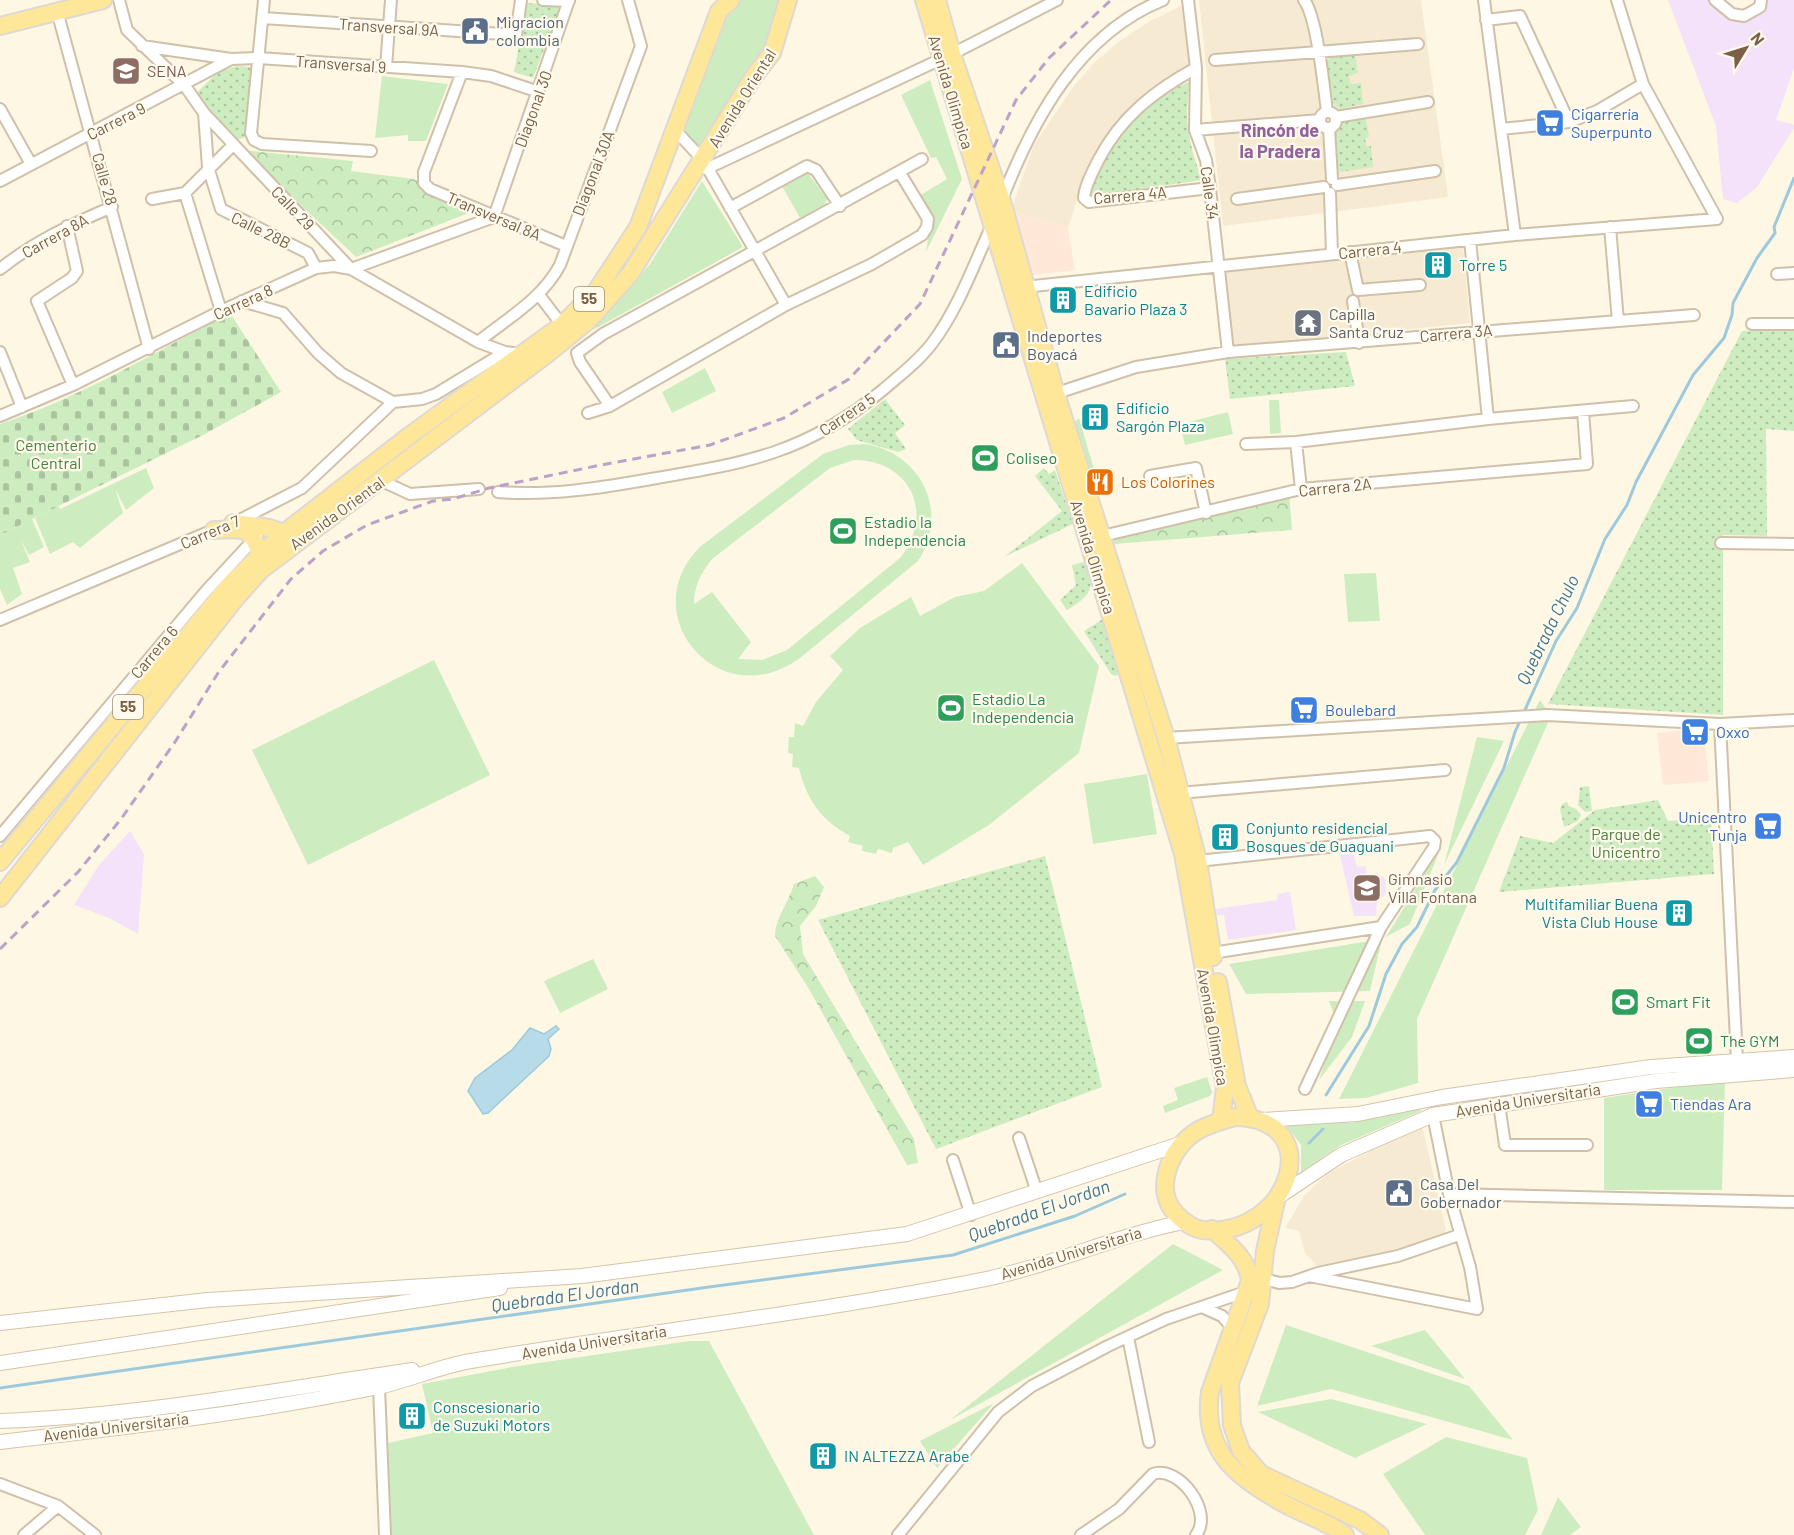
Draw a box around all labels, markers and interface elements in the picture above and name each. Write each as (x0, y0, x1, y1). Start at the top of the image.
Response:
place label: Migracion colombia (496, 12, 564, 49)
street label: Transversal 9A (338, 14, 440, 40)
public building icon: Migracion colombia (459, 15, 491, 47)
north arrow (1716, 18, 1776, 78)
text: N (1747, 28, 1769, 48)
street label: Avenida Olimpica (925, 33, 978, 151)
street label: Avenida Oriental (704, 45, 779, 151)
street label: Transversal 9 (295, 51, 387, 76)
school or university icon: SENA (110, 55, 142, 87)
place label: SENA (147, 61, 187, 80)
street label: Diagonal 30 (510, 68, 555, 150)
street label: Carrera 9 (83, 98, 148, 143)
place label: Cigarrería Superpunto (1571, 104, 1652, 141)
supermarket icon: Cigarrería Superpunto (1534, 107, 1566, 139)
district label: Rincón de la Pradera (1240, 119, 1320, 162)
street label: Diagonal 30A (568, 127, 618, 218)
street label: Calle 28 (89, 150, 122, 207)
street label: Calle 34 (1197, 165, 1224, 221)
street label: Calle 29 (268, 182, 319, 234)
street label: Carrera 4A (1092, 182, 1168, 207)
street label: Transversal 8A (444, 187, 544, 244)
street label: Calle 28B (228, 207, 294, 252)
street label: Carrera 8A (18, 209, 92, 262)
street label: Carrera 4 (1337, 237, 1403, 262)
building icon: Torre 5 (1422, 249, 1454, 281)
place label: Torre 5 (1459, 255, 1507, 274)
street label: Carrera 8 (210, 280, 276, 324)
place label: Edificio Bavario Plaza 3 (1084, 281, 1188, 318)
building icon: Edificio Bavario Plaza 3 (1047, 284, 1079, 316)
road number: 55 (574, 287, 604, 311)
place label: Capilla Santa Cruz (1329, 304, 1404, 341)
temple icon: Capilla Santa Cruz (1292, 307, 1324, 339)
street label: Carrera 3A (1419, 320, 1493, 345)
place label: Indeportes Boyacá (1027, 326, 1102, 363)
public building icon: Indeportes Boyacá (990, 329, 1022, 361)
street label: Carrera 5 (815, 388, 878, 439)
place label: Edificio Sargón Plaza (1116, 398, 1205, 435)
building icon: Edificio Sargón Plaza (1079, 401, 1111, 433)
park label: Cementerio Central (15, 435, 97, 472)
sports icon: Coliseo (969, 442, 1001, 474)
place label: Coliseo (1006, 448, 1057, 467)
restaurant icon: Los Colorines (1084, 466, 1116, 498)
street label: Avenida Oriental (286, 472, 388, 553)
place label: Los Colorines (1121, 472, 1215, 491)
street label: Carrera 2A (1297, 473, 1373, 500)
street label: Avenida Olimpica (1067, 498, 1120, 616)
street label: Carrera 7 (177, 510, 243, 553)
place label: Estadio la Independencia (864, 512, 966, 549)
sports icon: Estadio la Independencia (827, 515, 859, 547)
water label: Quebrada Chulo (1511, 571, 1583, 688)
street label: Carrera 6 (126, 621, 181, 682)
place label: Estadio La Independencia (972, 689, 1074, 726)
sports icon: Estadio La Independencia (935, 692, 967, 724)
supermarket icon: Boulebard (1288, 694, 1320, 726)
road number: 55 (113, 695, 143, 719)
place label: Boulebard (1325, 700, 1396, 719)
supermarket icon: Oxxo (1679, 716, 1711, 748)
place label: Oxxo (1716, 722, 1750, 741)
place label: Unicentro Tunja (1678, 807, 1747, 844)
supermarket icon: Unicentro Tunja (1752, 810, 1784, 842)
place label: Conjunto residencial Bosques de Guaguani (1246, 818, 1394, 855)
building icon: Conjunto residencial Bosques de Guaguani (1209, 821, 1241, 853)
park label: Parque de Unicentro (1591, 824, 1661, 861)
place label: Gimnasio Villa Fontana (1388, 869, 1477, 906)
school or university icon: Gimnasio Villa Fontana (1351, 872, 1383, 904)
place label: Multifamiliar Buena Vista Club House (1525, 894, 1658, 931)
building icon: Multifamiliar Buena Vista Club House (1663, 897, 1695, 929)
street label: Avenida Olimpica (1194, 967, 1233, 1087)
sports icon: Smart Fit (1609, 986, 1641, 1018)
place label: Smart Fit (1646, 992, 1711, 1011)
sports icon: The GYM (1683, 1025, 1715, 1057)
place label: The GYM (1720, 1031, 1780, 1050)
street label: Avenida Universitaria (1454, 1079, 1602, 1120)
supermarket icon: Tiendas Ara (1633, 1088, 1665, 1120)
place label: Tiendas Ara (1670, 1094, 1752, 1113)
water label: Quebrada El Jordan (965, 1174, 1112, 1246)
place label: Casa Del Gobernador (1420, 1174, 1502, 1211)
public building icon: Casa Del Gobernador (1383, 1177, 1415, 1209)
street label: Avenida Universitaria (998, 1222, 1144, 1283)
water label: Quebrada El Jordan (490, 1274, 640, 1316)
street label: Avenida Universitaria (520, 1321, 668, 1362)
place label: Conscesionario de Suzuki Motors (433, 1397, 550, 1434)
building icon: Conscesionario de Suzuki Motors (396, 1400, 428, 1432)
street label: Avenida Universitaria (42, 1408, 190, 1445)
building icon: IN ALTEZZA Arabe (807, 1440, 839, 1472)
place label: IN ALTEZZA Arabe (844, 1446, 970, 1465)

